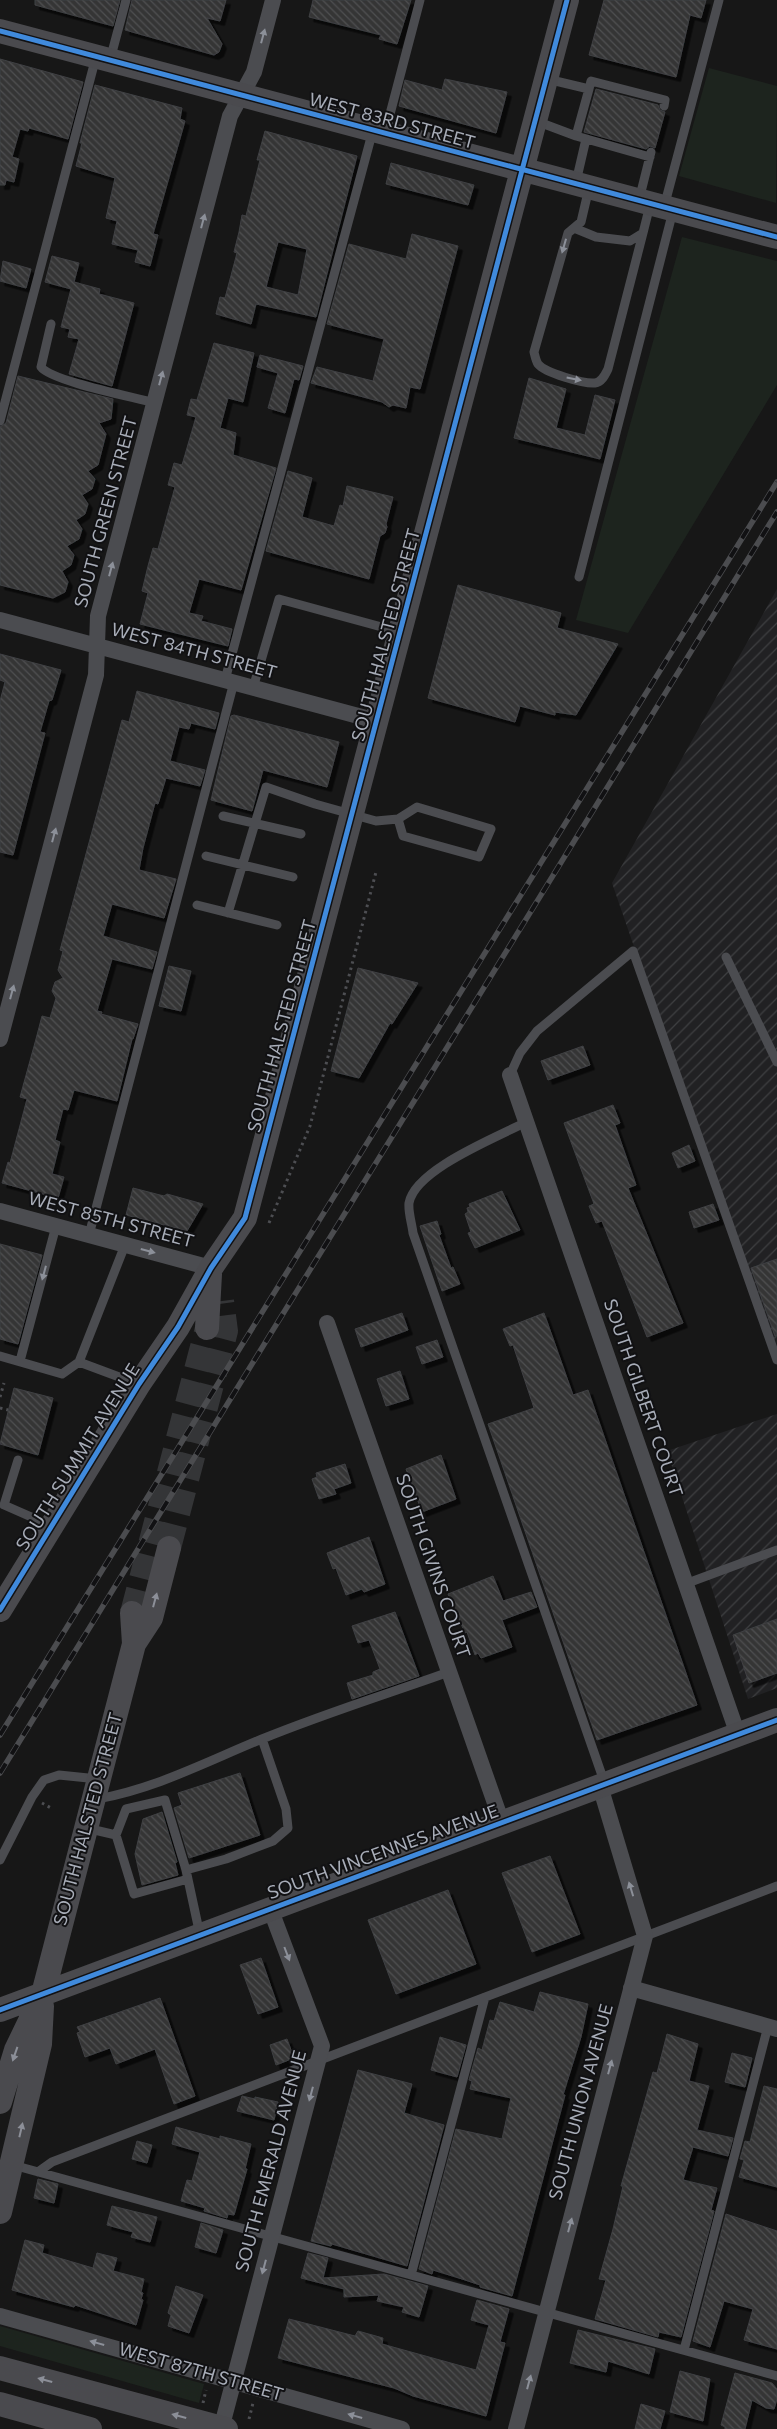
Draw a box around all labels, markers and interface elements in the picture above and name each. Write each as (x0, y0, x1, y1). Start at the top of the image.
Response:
one-way arrow (260, 28, 268, 43)
street label: WEST 83RD STREET (307, 87, 478, 153)
one-way arrow (199, 213, 207, 228)
one-way arrow (560, 238, 568, 253)
one-way arrow (157, 371, 165, 386)
one-way arrow (566, 375, 582, 383)
street label: SOUTH GREEN STREET (69, 414, 141, 610)
street label: SOUTH HALSTED STREET (346, 526, 424, 743)
one-way arrow (107, 561, 115, 576)
street label: WEST 84TH STREET (109, 617, 280, 683)
one-way arrow (50, 827, 58, 843)
street label: SOUTH HALSTED STREET (242, 917, 320, 1134)
one-way arrow (9, 985, 17, 1000)
street label: WEST 85TH STREET (26, 1186, 196, 1252)
one-way arrow (141, 1247, 156, 1255)
one-way arrow (40, 1266, 48, 1281)
street label: SOUTH GILBERT COURT (600, 1296, 688, 1500)
street label: SOUTH SUMMIT AVENUE (10, 1359, 144, 1554)
street label: SOUTH GIVINS COURT (392, 1471, 476, 1661)
one-way arrow (152, 1593, 160, 1608)
street label: SOUTH HALSTED STREET (48, 1710, 126, 1927)
street label: SOUTH VINCENNES AVENUE (264, 1799, 501, 1903)
one-way arrow (626, 1881, 634, 1896)
one-way arrow (283, 1947, 291, 1962)
street label: SOUTH UNION AVENUE (543, 2001, 617, 2202)
one-way arrow (11, 2047, 19, 2062)
street label: SOUTH EMERALD AVENUE (230, 2048, 310, 2274)
one-way arrow (607, 2060, 615, 2075)
one-way arrow (306, 2086, 314, 2101)
one-way arrow (17, 2123, 25, 2138)
one-way arrow (566, 2217, 574, 2232)
one-way arrow (260, 2260, 268, 2275)
street label: WEST 87TH STREET (117, 2337, 286, 2405)
one-way arrow (90, 2339, 105, 2347)
one-way arrow (525, 2374, 533, 2389)
one-way arrow (37, 2376, 52, 2384)
one-way arrow (347, 2411, 362, 2419)
one-way arrow (171, 2412, 186, 2420)

